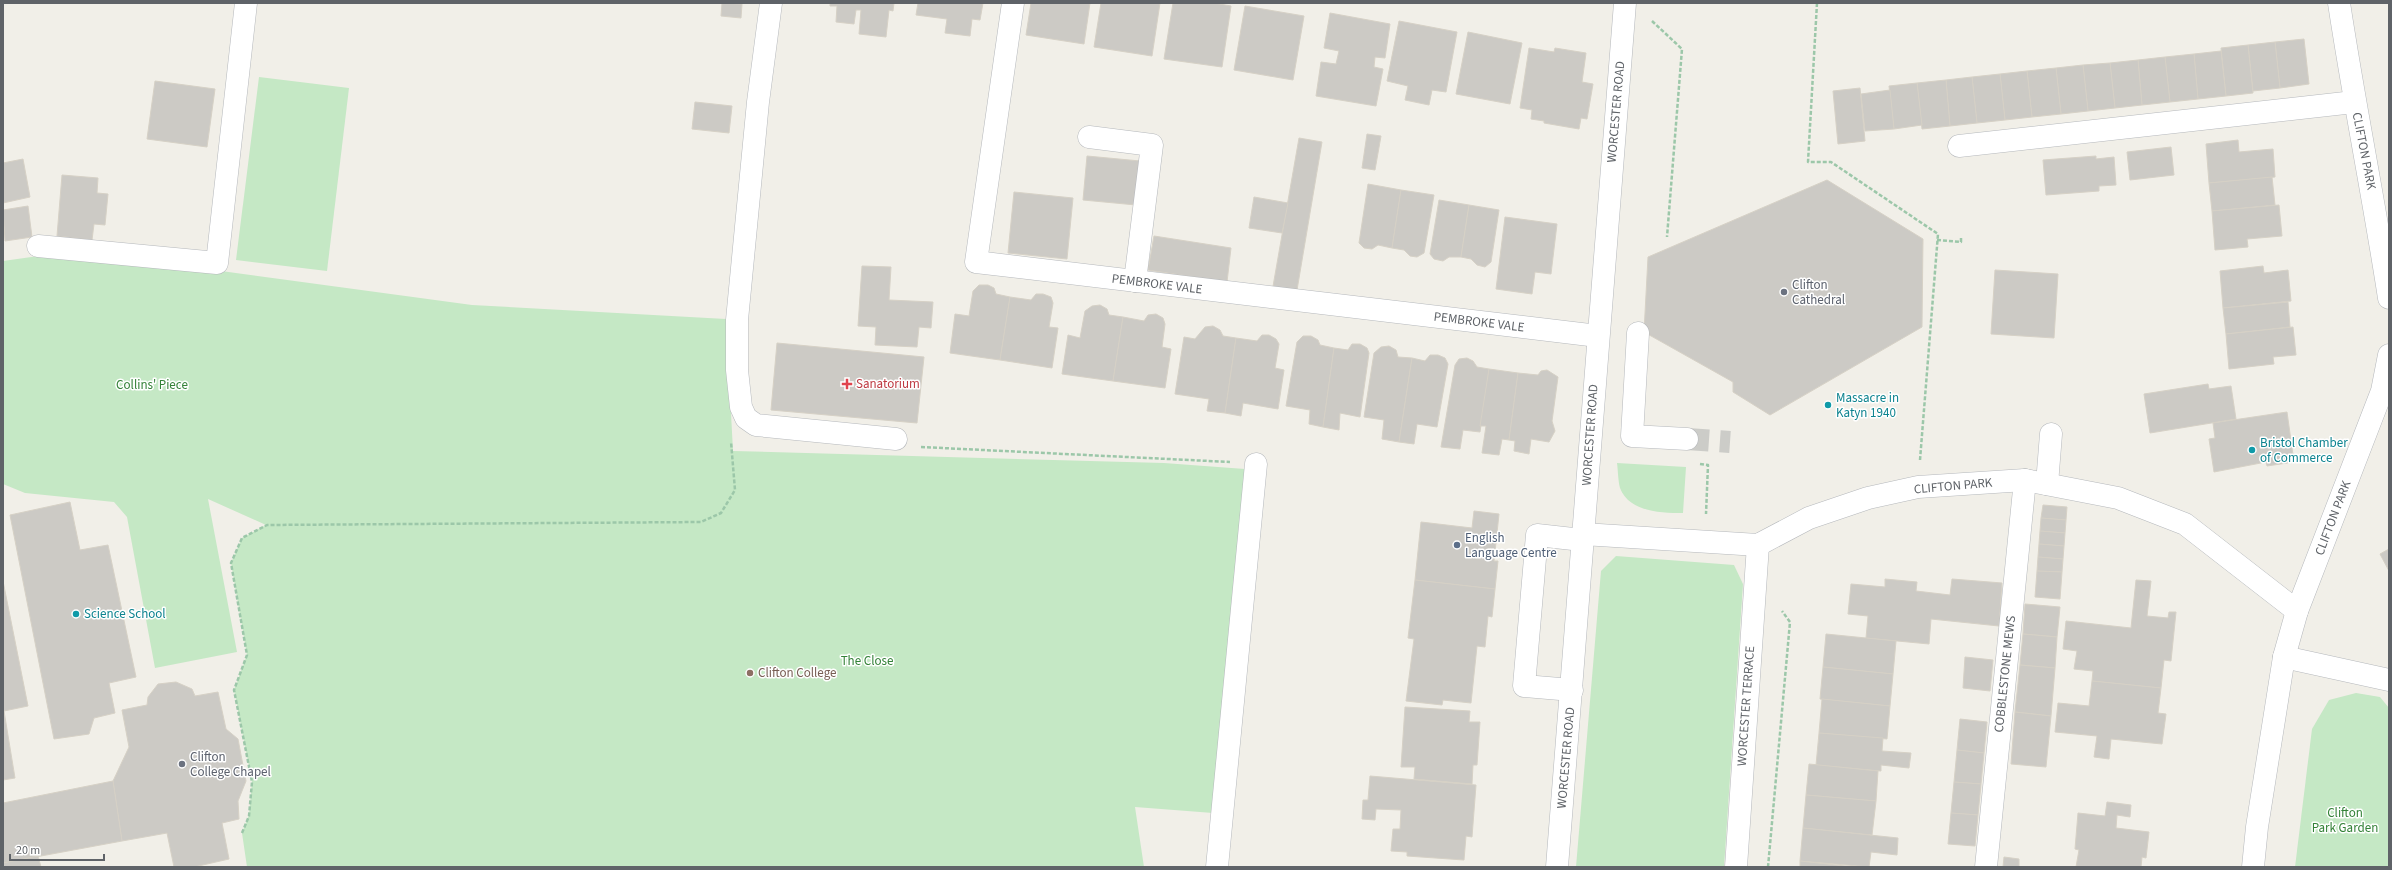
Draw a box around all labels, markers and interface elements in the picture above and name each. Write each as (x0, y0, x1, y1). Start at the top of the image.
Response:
street label: WORCESTER ROAD (1603, 60, 1629, 164)
street label: CLIFTON PARK (2348, 111, 2380, 192)
street label: PEMBROKE VALE (1111, 270, 1203, 298)
place label: Clifton Cathedral (1792, 276, 1845, 309)
marker: Clifton Cathedral (1779, 287, 1789, 297)
street label: PEMBROKE VALE (1433, 308, 1525, 336)
place label: Sanatorium (856, 375, 920, 393)
park label: Collins' Piece (116, 376, 188, 394)
marker: Sanatorium (841, 378, 853, 390)
street label: WORCESTER ROAD (1577, 384, 1603, 486)
place label: Massacre in Katyn 1940 (1836, 389, 1899, 422)
marker: Massacre in Katyn 1940 (1823, 400, 1833, 410)
place label: Bristol Chamber of Commerce (2260, 434, 2348, 467)
marker: Bristol Chamber of Commerce (2247, 445, 2257, 455)
street label: CLIFTON PARK (1913, 474, 1993, 498)
street label: CLIFTON PARK (2311, 478, 2356, 558)
place label: English Language Centre (1465, 529, 1557, 562)
marker: English Language Centre (1452, 540, 1462, 550)
place label: Science School (84, 605, 166, 623)
marker: Science School (71, 609, 81, 619)
street label: COBBLESTONE MEWS (1990, 615, 2020, 733)
street label: WORCESTER TERRACE (1733, 645, 1759, 767)
park label: The Close (841, 652, 893, 670)
place label: Clifton College (758, 664, 836, 682)
marker: Clifton College (745, 668, 755, 678)
street label: WORCESTER ROAD (1553, 706, 1579, 810)
place label: Clifton College Chapel (190, 748, 271, 781)
marker: Clifton College Chapel (177, 759, 187, 769)
park label: Clifton Park Garden (2312, 804, 2378, 837)
scale bar (10, 836, 104, 862)
text: 20 m (16, 842, 40, 859)

